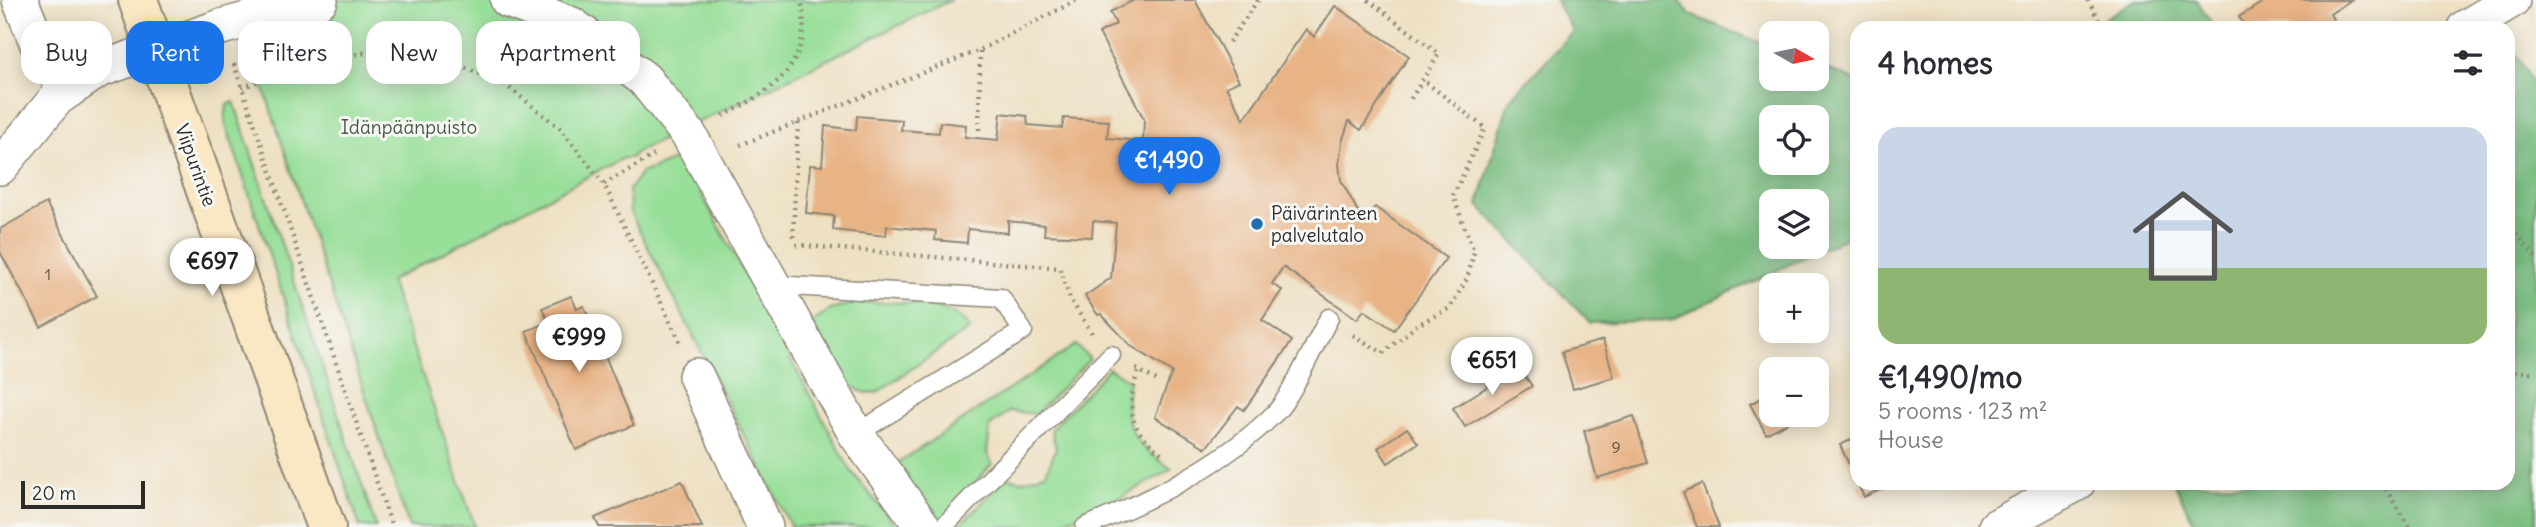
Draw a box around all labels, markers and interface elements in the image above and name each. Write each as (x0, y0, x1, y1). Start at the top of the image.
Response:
chip: Buy (21, 21, 112, 84)
chip: Rent (126, 21, 224, 84)
chip: Filters (238, 21, 352, 84)
chip: New (366, 21, 462, 84)
chip: Apartment (476, 21, 640, 84)
north arrow (1759, 21, 1829, 91)
map controls (1759, 21, 1829, 427)
text: 4 homes (1878, 44, 1993, 82)
icon: filters (2449, 44, 2487, 82)
button: locate (1759, 105, 1829, 175)
park label: Idänpäänpuisto (341, 115, 477, 139)
street label: Viipurintie (170, 120, 222, 210)
pin: €1,490 (1112, 138, 1226, 197)
text: €1,490 (1134, 145, 1204, 174)
icon: home (2120, 173, 2246, 299)
button: layers (1759, 189, 1829, 259)
place label: Päivärinteen palvelutalo (1271, 201, 1378, 247)
marker: Päivärinteen palvelutalo (1249, 216, 1265, 232)
pin: €697 (171, 238, 253, 298)
text: €697 (186, 246, 238, 275)
house number: 1 (45, 264, 51, 284)
button: + (1759, 273, 1829, 343)
pin: €999 (538, 314, 620, 374)
text: €999 (552, 322, 606, 351)
pin: €651 (1451, 338, 1533, 397)
text: €651 (1467, 345, 1517, 374)
button: − (1759, 357, 1829, 427)
text: €1,490/mo (1878, 358, 2022, 396)
text: 5 rooms · 123 m² (1878, 396, 2047, 425)
text: House (1878, 425, 1944, 454)
house number: 9 (1611, 437, 1621, 457)
scale bar (21, 478, 145, 510)
text: 20 m (32, 481, 76, 505)

